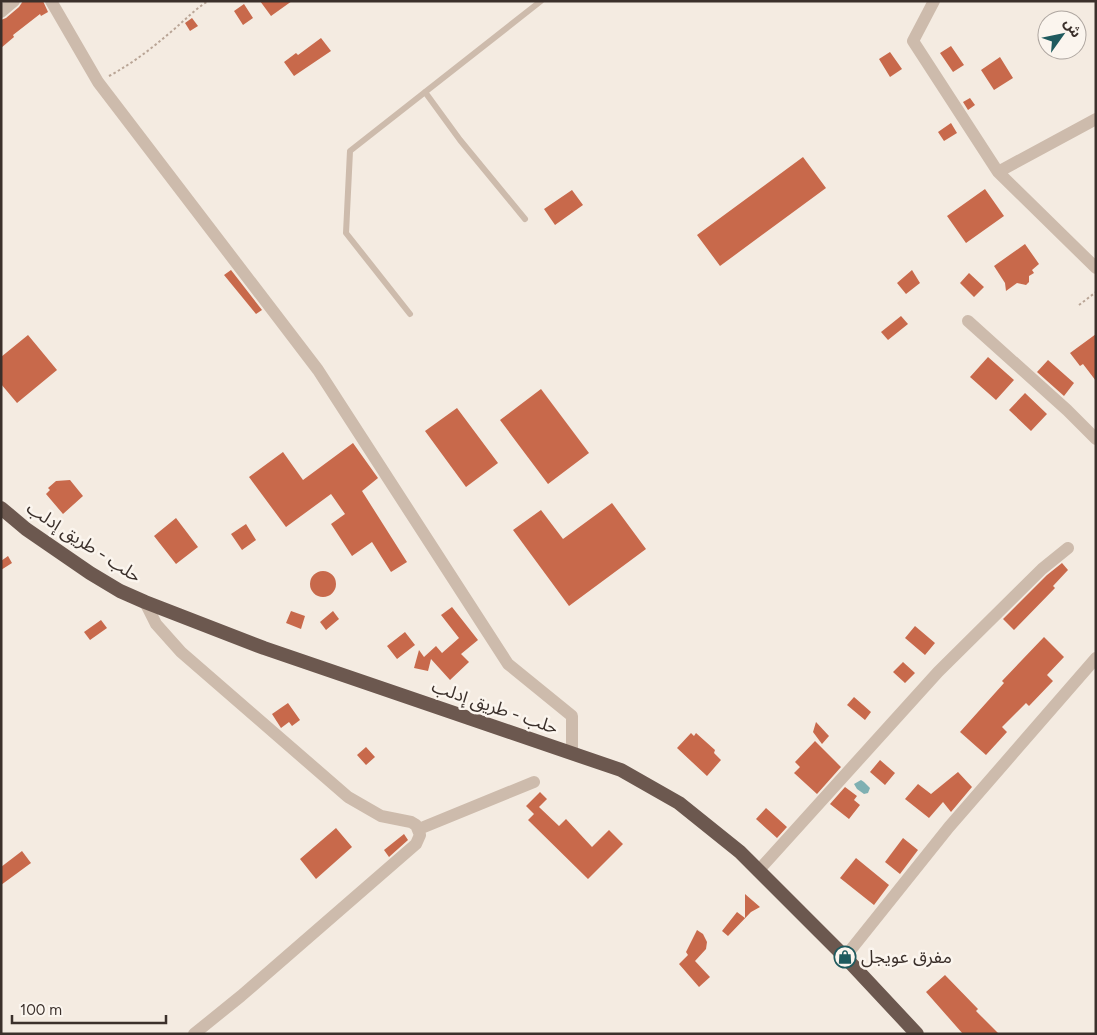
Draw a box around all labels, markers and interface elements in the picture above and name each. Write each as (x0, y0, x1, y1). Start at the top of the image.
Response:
north arrow (1037, 10, 1087, 60)
text: ش (1060, 16, 1085, 41)
street label: حلب - طريق إدلب (22, 497, 146, 588)
street label: حلب - طريق إدلب (429, 675, 561, 740)
shop icon: مفرق عويجل (833, 945, 857, 969)
place label: مفرق عويجل (861, 946, 952, 968)
scale bar (12, 992, 166, 1024)
text: 100 m (20, 1001, 62, 1019)

